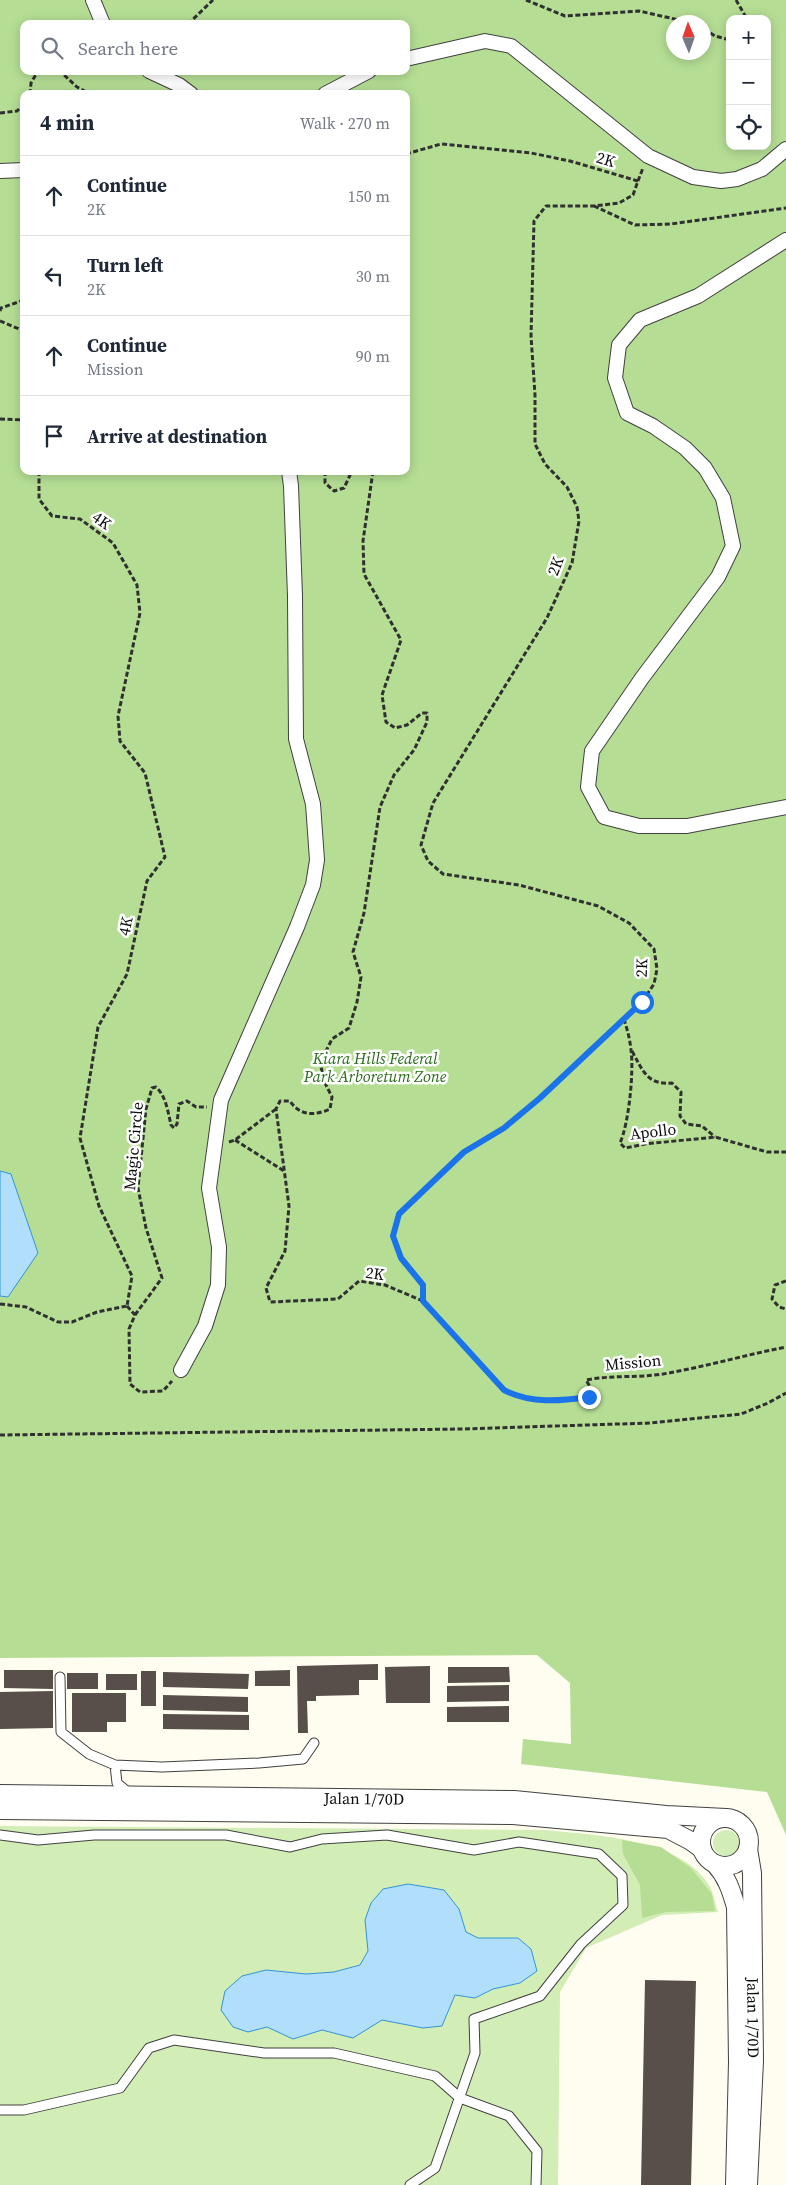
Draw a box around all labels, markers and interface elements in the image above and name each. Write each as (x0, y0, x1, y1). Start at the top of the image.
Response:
north arrow (666, 15, 711, 60)
map controls (726, 15, 771, 150)
button: + (726, 15, 771, 60)
search box (20, 20, 410, 75)
icon: search (38, 34, 66, 62)
text: Search here (78, 35, 178, 61)
button: − (726, 60, 771, 105)
button: locate (726, 105, 771, 150)
text: 4 min (40, 108, 95, 137)
text: Walk · 270 m (300, 112, 390, 134)
street label: 2K (594, 146, 618, 172)
text: Continue (87, 172, 167, 198)
icon: ahead (40, 182, 68, 210)
text: 150 m (348, 185, 390, 207)
text: 2K (87, 198, 106, 220)
text: Turn left (87, 252, 163, 278)
icon: left (40, 262, 68, 290)
text: 30 m (356, 265, 390, 287)
text: 2K (87, 278, 106, 300)
text: Continue (87, 332, 167, 358)
icon: ahead (40, 342, 68, 370)
text: 90 m (356, 345, 390, 367)
text: Mission (87, 358, 143, 380)
icon: arrive (40, 422, 68, 450)
text: Arrive at destination (87, 423, 267, 449)
street label: 4K (88, 506, 116, 535)
street label: 2K (541, 553, 569, 579)
street label: 4K (112, 914, 138, 937)
street label: 2K (630, 958, 652, 978)
route start (631, 991, 654, 1014)
park label: Kiara Hills Federal Park Arboretum Zone (303, 1047, 447, 1087)
street label: Magic Circle (118, 1101, 148, 1191)
street label: Apollo (629, 1117, 678, 1145)
street label: 2K (364, 1261, 386, 1285)
street label: Mission (604, 1349, 662, 1375)
route end (578, 1386, 601, 1409)
street label: Jalan 1/70D (323, 1787, 404, 1810)
street label: Jalan 1/70D (742, 1976, 765, 2058)

